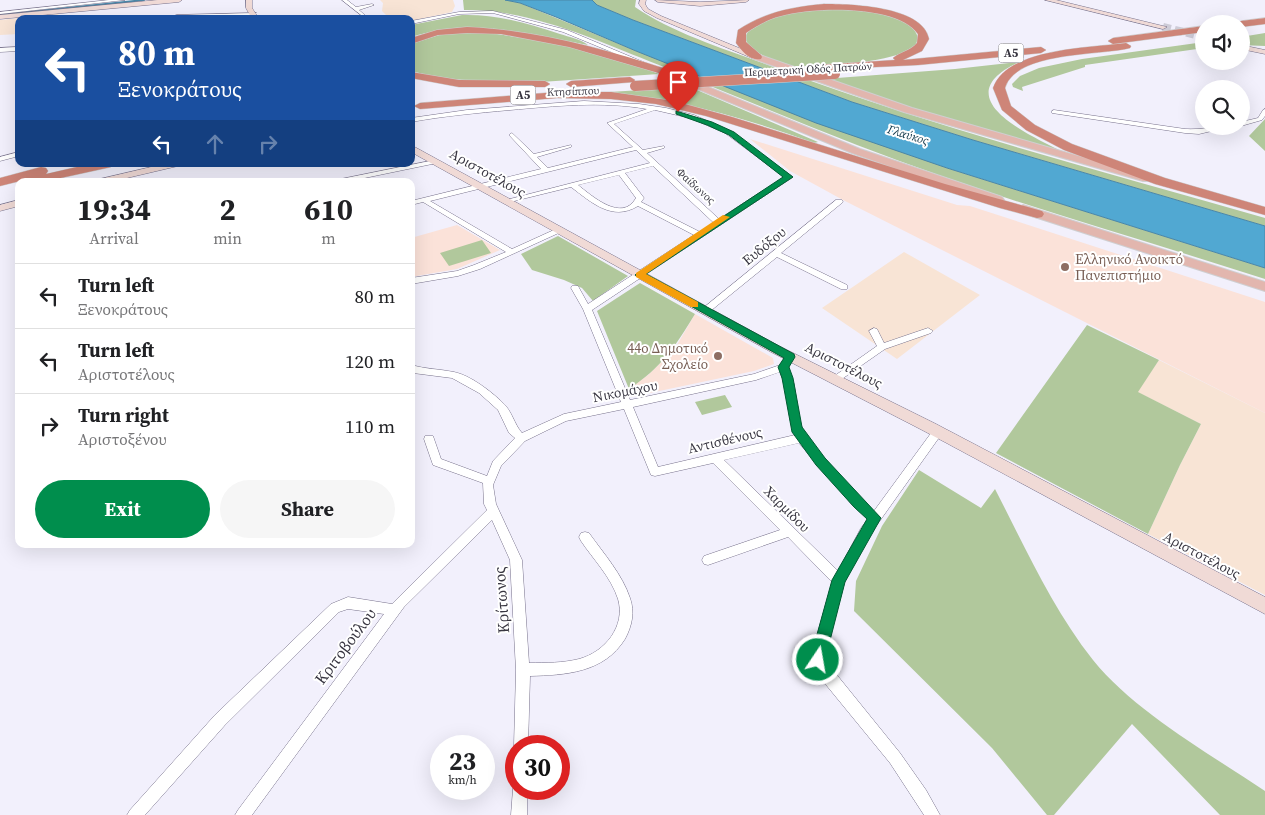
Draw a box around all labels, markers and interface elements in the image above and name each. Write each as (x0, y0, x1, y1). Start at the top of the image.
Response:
map controls (1195, 15, 1250, 135)
button: sound (1195, 15, 1250, 70)
text: 80 m (118, 29, 195, 77)
icon: left (35, 35, 100, 100)
road number: Α5 (998, 44, 1024, 62)
street label: Περιμετρική Οδός Πατρών (744, 59, 873, 80)
pin (657, 61, 699, 112)
icon: arrive (664, 68, 692, 96)
text: Ξενοκράτους (118, 74, 242, 104)
button: search (1195, 80, 1250, 135)
street label: Κτησίππου (547, 83, 600, 100)
road number: Α5 (510, 86, 536, 104)
water label: Γλαύκος (885, 121, 931, 149)
icon: left (148, 130, 176, 158)
icon: ahead (201, 130, 229, 158)
icon: right (254, 130, 282, 158)
street label: Αριστοτέλους (446, 144, 530, 202)
street label: Φαίδωνος (673, 165, 718, 208)
text: 19:34 (77, 189, 151, 230)
text: 2 (219, 189, 236, 230)
text: 610 (304, 189, 353, 230)
street label: Ευδόξου (738, 222, 790, 270)
text: Arrival (89, 227, 139, 249)
text: min (213, 227, 242, 249)
text: m (321, 227, 336, 249)
place label: Ελληνικό Ανοικτό Πανεπιστήμιο (1075, 249, 1183, 285)
marker: Ελληνικό Ανοικτό Πανεπιστήμιο (1059, 261, 1071, 273)
text: Turn left (78, 272, 154, 298)
icon: left (35, 282, 63, 310)
text: 80 m (354, 283, 395, 309)
text: Ξενοκράτους (78, 298, 168, 320)
text: Turn left (78, 337, 154, 363)
street label: Αριστοτέλους (802, 337, 886, 393)
place label: 44ο Δημοτικό Σχολείο (627, 338, 708, 374)
icon: left (35, 347, 63, 375)
text: 120 m (345, 348, 395, 374)
marker: 44ο Δημοτικό Σχολείο (712, 350, 724, 362)
text: Αριστοτέλους (78, 363, 175, 385)
street label: Νικομάχου (591, 375, 659, 407)
text: Turn right (78, 402, 169, 428)
icon: right (35, 412, 63, 440)
text: 110 m (345, 413, 395, 439)
street label: Αντισθένους (686, 422, 764, 458)
text: Αριστοξένου (78, 428, 167, 450)
button: Exit (35, 480, 210, 538)
button: Share (220, 480, 395, 538)
street label: Χαρμίδου (759, 481, 815, 537)
street label: Αριστοτέλους (1160, 526, 1244, 584)
street label: Κρίτωνος (488, 566, 514, 634)
street label: Κριτοβούλου (309, 603, 381, 689)
position arrow (791, 633, 843, 685)
speed limit sign: 30 (505, 735, 570, 800)
text: 23 (449, 744, 476, 778)
text: km/h (448, 772, 477, 788)

